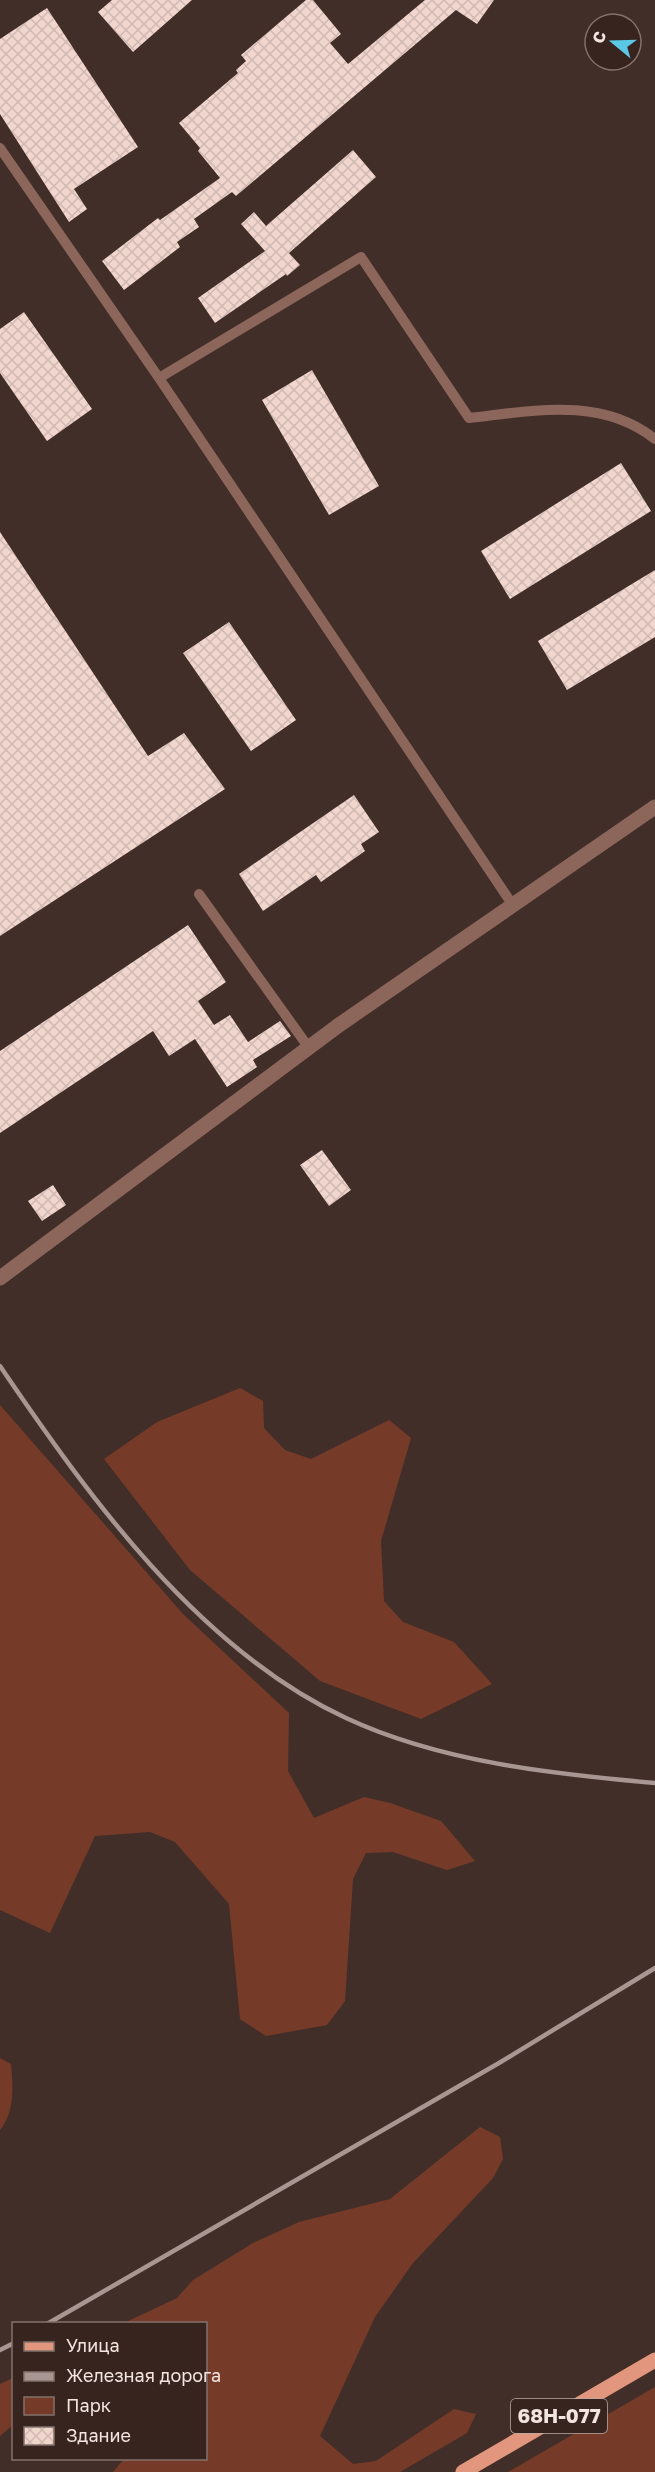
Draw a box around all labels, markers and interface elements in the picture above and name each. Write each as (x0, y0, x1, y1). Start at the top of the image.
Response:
north arrow (583, 12, 643, 72)
text: С (588, 28, 610, 46)
legend (12, 2322, 207, 2460)
text: Улица (66, 2334, 120, 2356)
text: Железная дорога (66, 2364, 221, 2386)
text: Парк (66, 2394, 111, 2416)
road number: 68Н-077 (511, 2399, 607, 2433)
text: Здание (66, 2424, 131, 2446)

